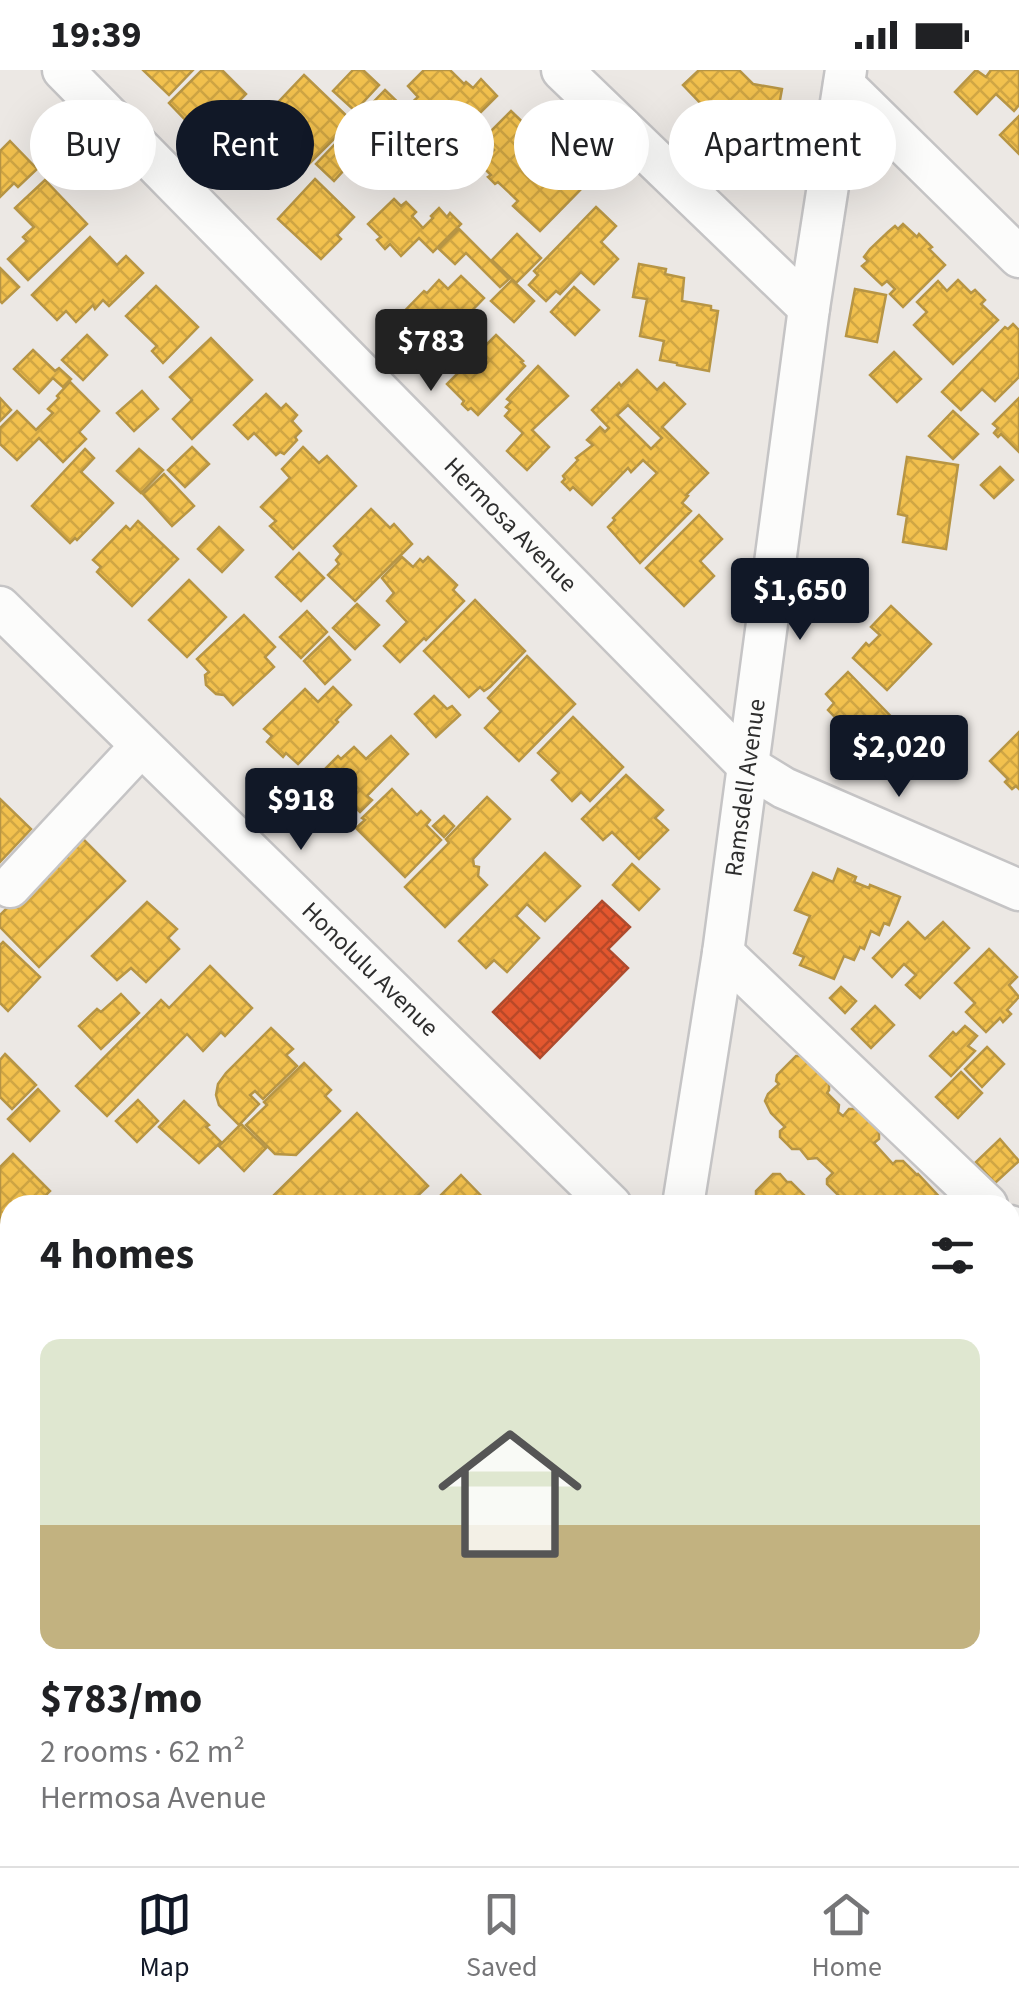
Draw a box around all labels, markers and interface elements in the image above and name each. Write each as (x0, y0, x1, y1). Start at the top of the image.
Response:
text: 19:39 (50, 8, 142, 62)
chip: Buy (30, 100, 156, 190)
chip: Rent (176, 100, 314, 190)
chip: Filters (334, 100, 494, 190)
chip: New (514, 100, 649, 190)
chip: Apartment (669, 100, 896, 190)
pin: $783 (372, 309, 490, 394)
text: $783 (397, 318, 465, 364)
street label: Hermosa Avenue (436, 449, 585, 600)
pin: $1,650 (719, 558, 881, 643)
text: $1,650 (753, 567, 847, 613)
street label: Ramsdell Avenue (715, 696, 775, 879)
pin: $2,020 (818, 715, 980, 800)
text: $2,020 (852, 724, 946, 770)
pin: $918 (242, 768, 360, 853)
text: $918 (267, 777, 335, 823)
street label: Honolulu Avenue (294, 894, 447, 1045)
text: 4 homes (40, 1225, 194, 1285)
icon: filters (925, 1228, 980, 1283)
icon: home (420, 1404, 600, 1584)
text: $783/mo (40, 1669, 202, 1729)
text: 2 rooms · 62 m² (40, 1729, 245, 1775)
text: Hermosa Avenue (40, 1775, 266, 1821)
tab: Map (137, 1887, 192, 1987)
tab: Saved (466, 1887, 537, 1987)
tab: Home (811, 1887, 882, 1987)

